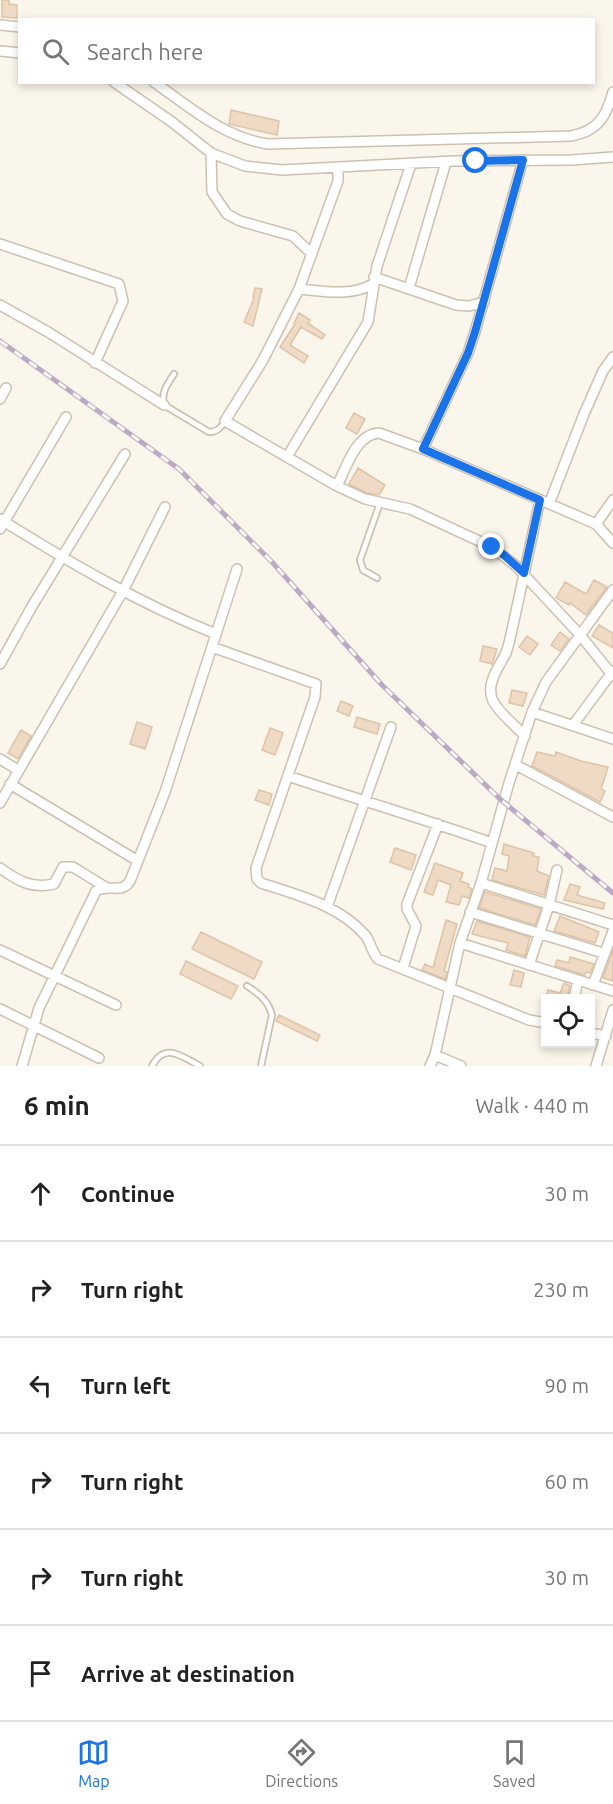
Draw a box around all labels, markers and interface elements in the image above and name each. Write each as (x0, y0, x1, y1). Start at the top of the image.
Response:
search box (18, 18, 595, 84)
icon: search (39, 35, 72, 68)
text: Search here (87, 39, 203, 64)
route start (462, 147, 488, 173)
route end (478, 533, 504, 559)
map controls (541, 994, 595, 1048)
button: locate (541, 994, 595, 1048)
text: 6 min (24, 1091, 90, 1120)
text: Walk · 440 m (476, 1094, 589, 1117)
icon: ahead (24, 1177, 57, 1210)
text: Continue (81, 1181, 175, 1206)
text: 30 m (545, 1182, 589, 1205)
icon: right (24, 1273, 57, 1306)
text: Turn right (81, 1277, 183, 1302)
text: 230 m (533, 1278, 589, 1301)
icon: left (24, 1369, 57, 1402)
text: Turn left (81, 1373, 171, 1398)
text: 90 m (545, 1374, 589, 1397)
icon: right (24, 1465, 57, 1498)
text: Turn right (81, 1469, 183, 1494)
text: 60 m (545, 1470, 589, 1493)
icon: right (24, 1561, 57, 1594)
text: Turn right (81, 1565, 183, 1590)
text: 30 m (545, 1566, 589, 1589)
icon: arrive (24, 1657, 57, 1690)
text: Arrive at destination (81, 1661, 295, 1686)
tab: Map (77, 1736, 110, 1790)
tab: Directions (265, 1736, 338, 1790)
tab: Saved (493, 1736, 536, 1790)

